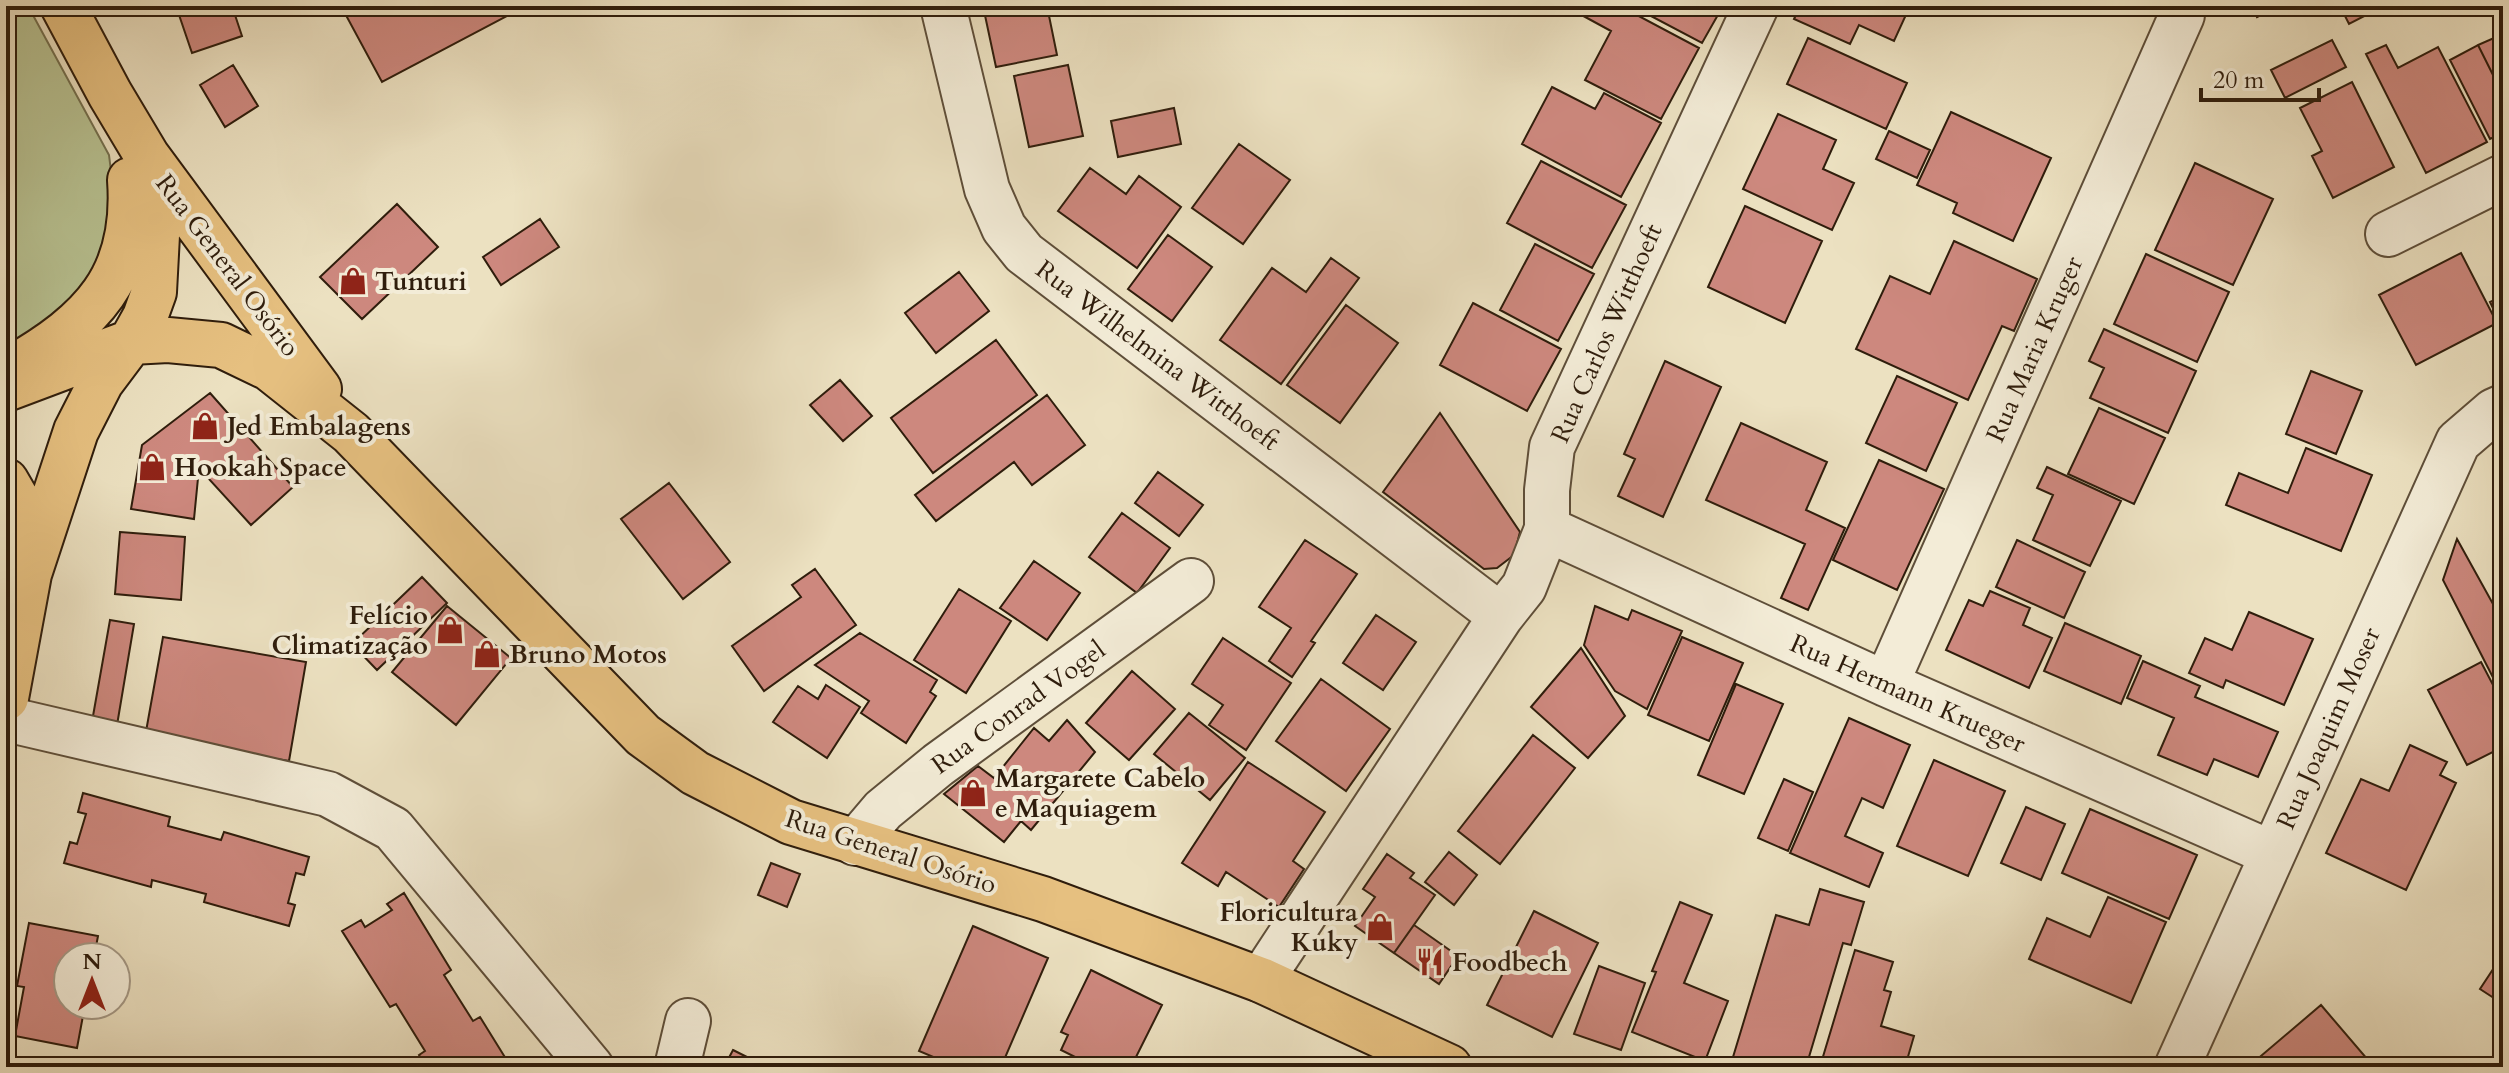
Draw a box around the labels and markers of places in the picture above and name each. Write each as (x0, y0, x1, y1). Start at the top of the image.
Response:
place label: Tunturi (375, 264, 467, 299)
shop icon: Tunturi (338, 266, 368, 296)
place label: Jed Embalagens (223, 409, 411, 444)
shop icon: Jed Embalagens (190, 411, 220, 441)
place label: Hookah Space (174, 450, 347, 485)
shop icon: Hookah Space (137, 452, 167, 482)
place label: Felício Climatização (272, 598, 428, 663)
shop icon: Felício Climatização (435, 615, 465, 645)
place label: Bruno Motos (509, 637, 667, 672)
shop icon: Bruno Motos (472, 639, 502, 669)
place label: Margarete Cabelo e Maquiagem (995, 761, 1205, 826)
shop icon: Margarete Cabelo e Maquiagem (958, 778, 988, 808)
place label: Floricultura Kuky (1219, 895, 1358, 960)
shop icon: Floricultura Kuky (1365, 912, 1395, 942)
place label: Foodbech (1452, 945, 1568, 980)
restaurant icon: Foodbech (1415, 947, 1445, 977)

